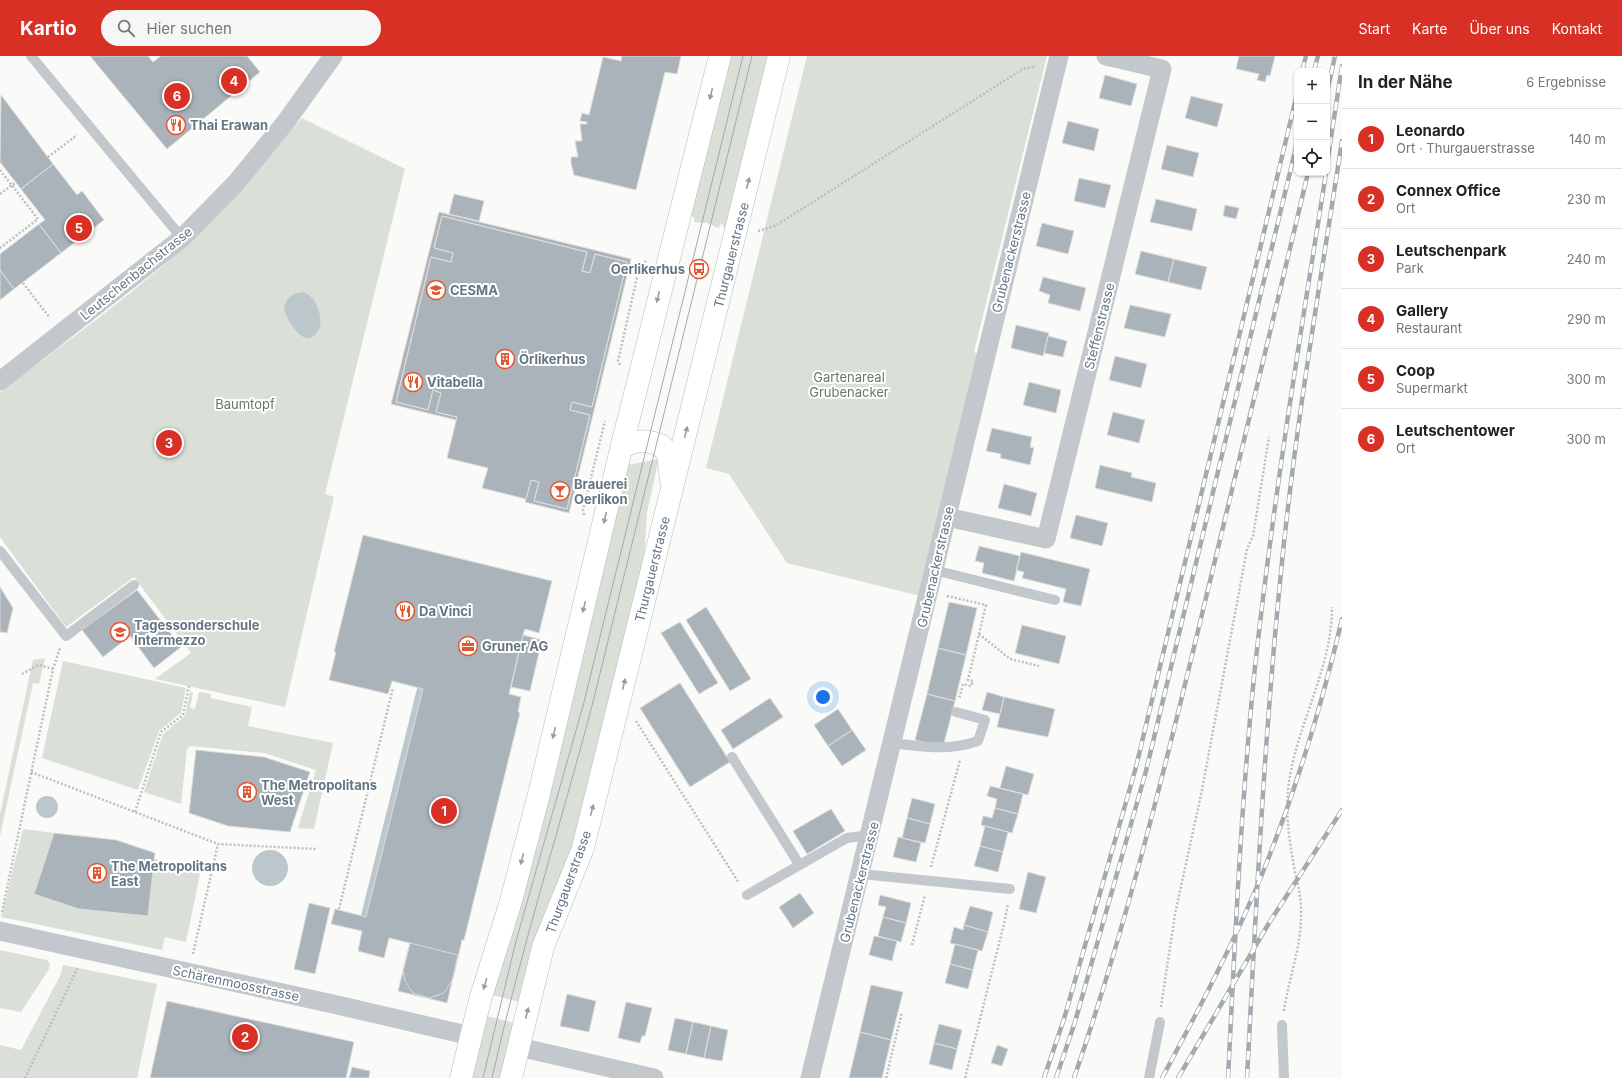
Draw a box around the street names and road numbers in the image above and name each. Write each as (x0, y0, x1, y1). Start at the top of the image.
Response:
street label: Grubenackerstrasse (988, 190, 1034, 314)
street label: Thurgauerstrasse (710, 200, 752, 310)
street label: Leutschenbachstrasse (77, 223, 195, 323)
street label: Steffenstrasse (1081, 281, 1117, 371)
street label: Grubenackerstrasse (913, 505, 957, 629)
street label: Thurgauerstrasse (631, 514, 673, 624)
street label: Grubenackerstrasse (836, 820, 882, 944)
street label: Thurgauerstrasse (542, 828, 594, 936)
street label: Schärenmoosstrasse (171, 962, 301, 1004)

